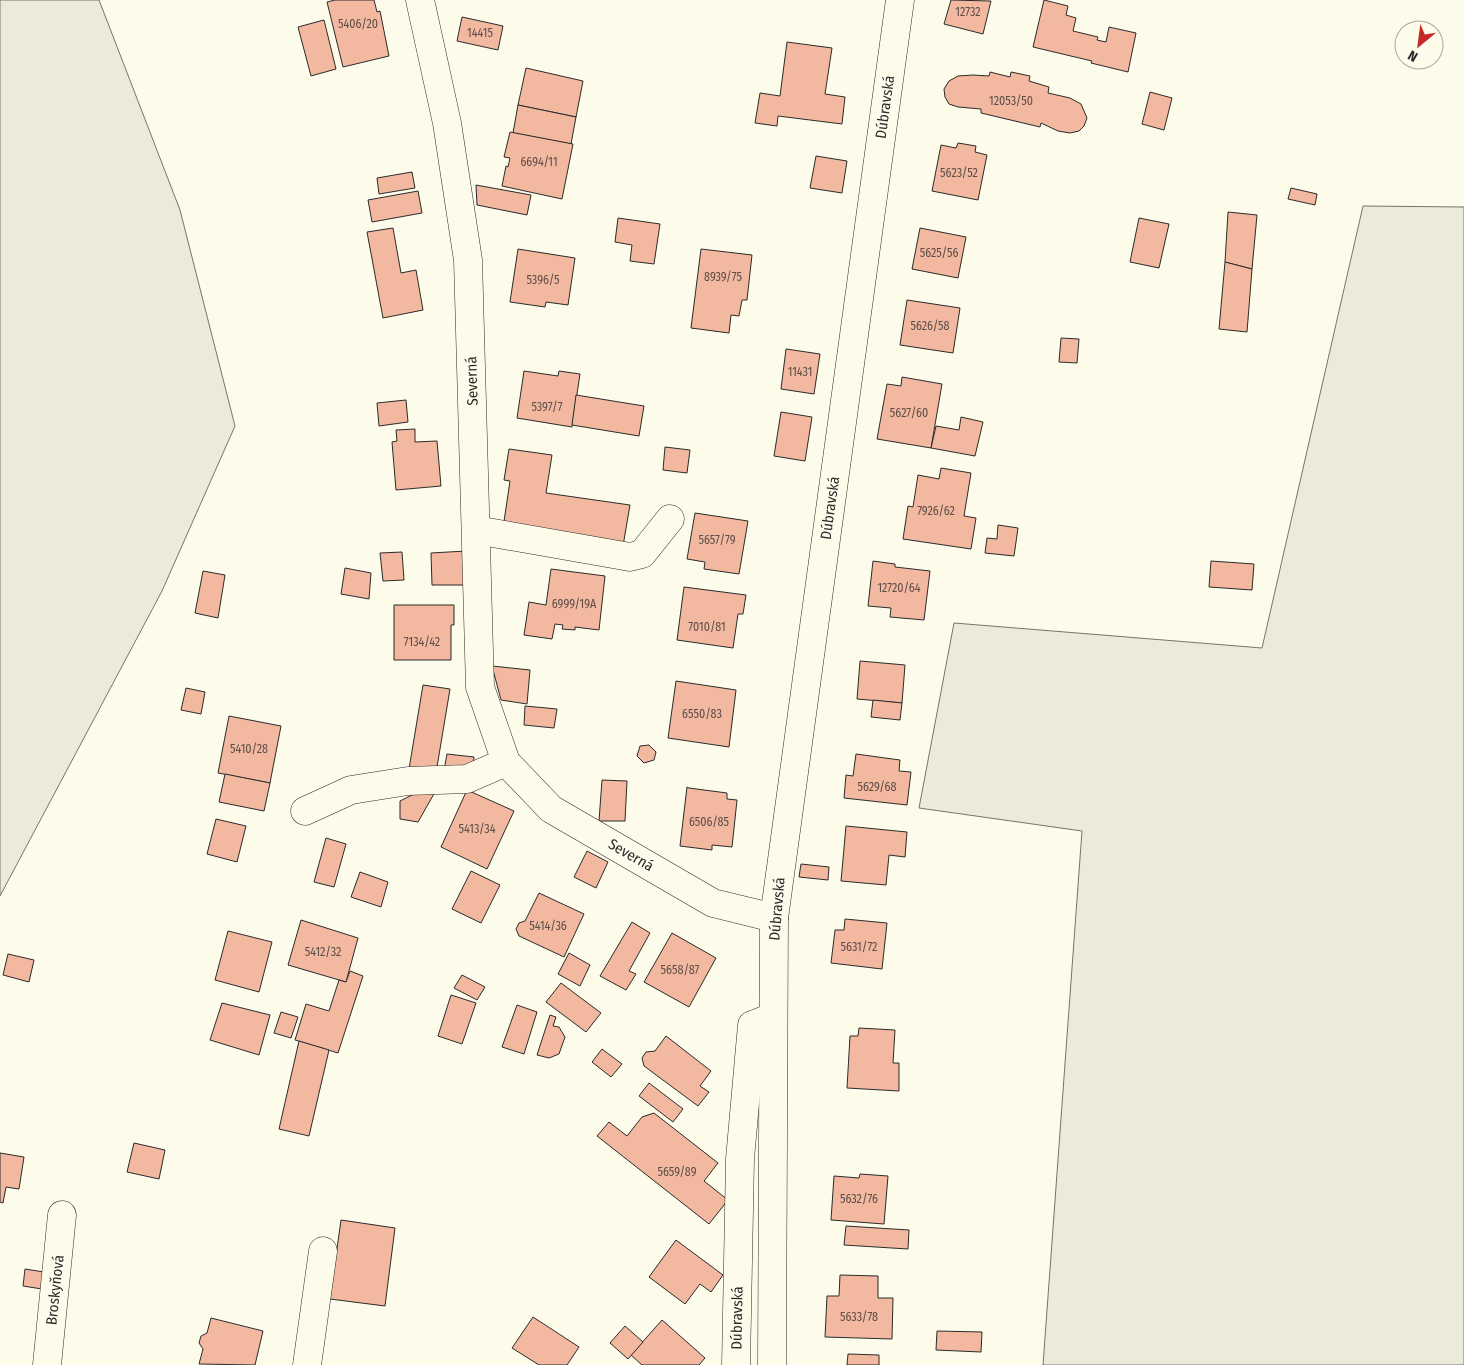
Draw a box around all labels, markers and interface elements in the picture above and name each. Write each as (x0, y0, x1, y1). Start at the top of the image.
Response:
house number: 12732 (955, 5, 981, 19)
house number: 5406/20 (338, 17, 378, 31)
north arrow (1394, 20, 1444, 70)
house number: 14415 (467, 26, 493, 40)
text: N (1405, 46, 1421, 65)
street label: Dúbravská (872, 74, 898, 140)
house number: 12053/50 (989, 94, 1033, 108)
house number: 6694/11 (520, 155, 558, 169)
house number: 5623/52 (940, 166, 978, 180)
house number: 5625/56 (920, 246, 958, 260)
house number: 8939/75 (704, 270, 742, 284)
house number: 5396/5 (526, 273, 560, 287)
house number: 5626/58 (910, 319, 950, 333)
street label: Severná (462, 356, 482, 406)
house number: 11431 (788, 365, 812, 379)
house number: 5397/7 (531, 400, 563, 414)
house number: 5627/60 (890, 406, 928, 420)
street label: Dúbravská (817, 475, 843, 541)
house number: 7926/62 (917, 504, 955, 518)
house number: 5657/79 (698, 533, 736, 547)
house number: 12720/64 (877, 581, 921, 595)
house number: 6999/19A (552, 597, 597, 611)
house number: 7010/81 (688, 620, 726, 634)
house number: 7134/42 (404, 635, 440, 649)
house number: 6550/83 (682, 707, 722, 721)
house number: 5410/28 (230, 742, 268, 756)
house number: 5629/68 (857, 780, 897, 794)
house number: 6506/85 (689, 815, 730, 829)
house number: 5413/34 (459, 822, 496, 836)
street label: Severná (605, 835, 657, 875)
street label: Dúbravská (765, 877, 789, 941)
house number: 5414/36 (529, 919, 567, 933)
house number: 5631/72 (841, 940, 877, 954)
house number: 5412/32 (305, 945, 341, 959)
house number: 5658/87 (661, 963, 700, 977)
house number: 5659/89 (657, 1165, 697, 1179)
house number: 5632/76 (840, 1192, 878, 1206)
street label: Broskyňová (42, 1254, 68, 1326)
street label: Dúbravská (727, 1286, 747, 1350)
house number: 5633/78 (840, 1310, 878, 1324)

